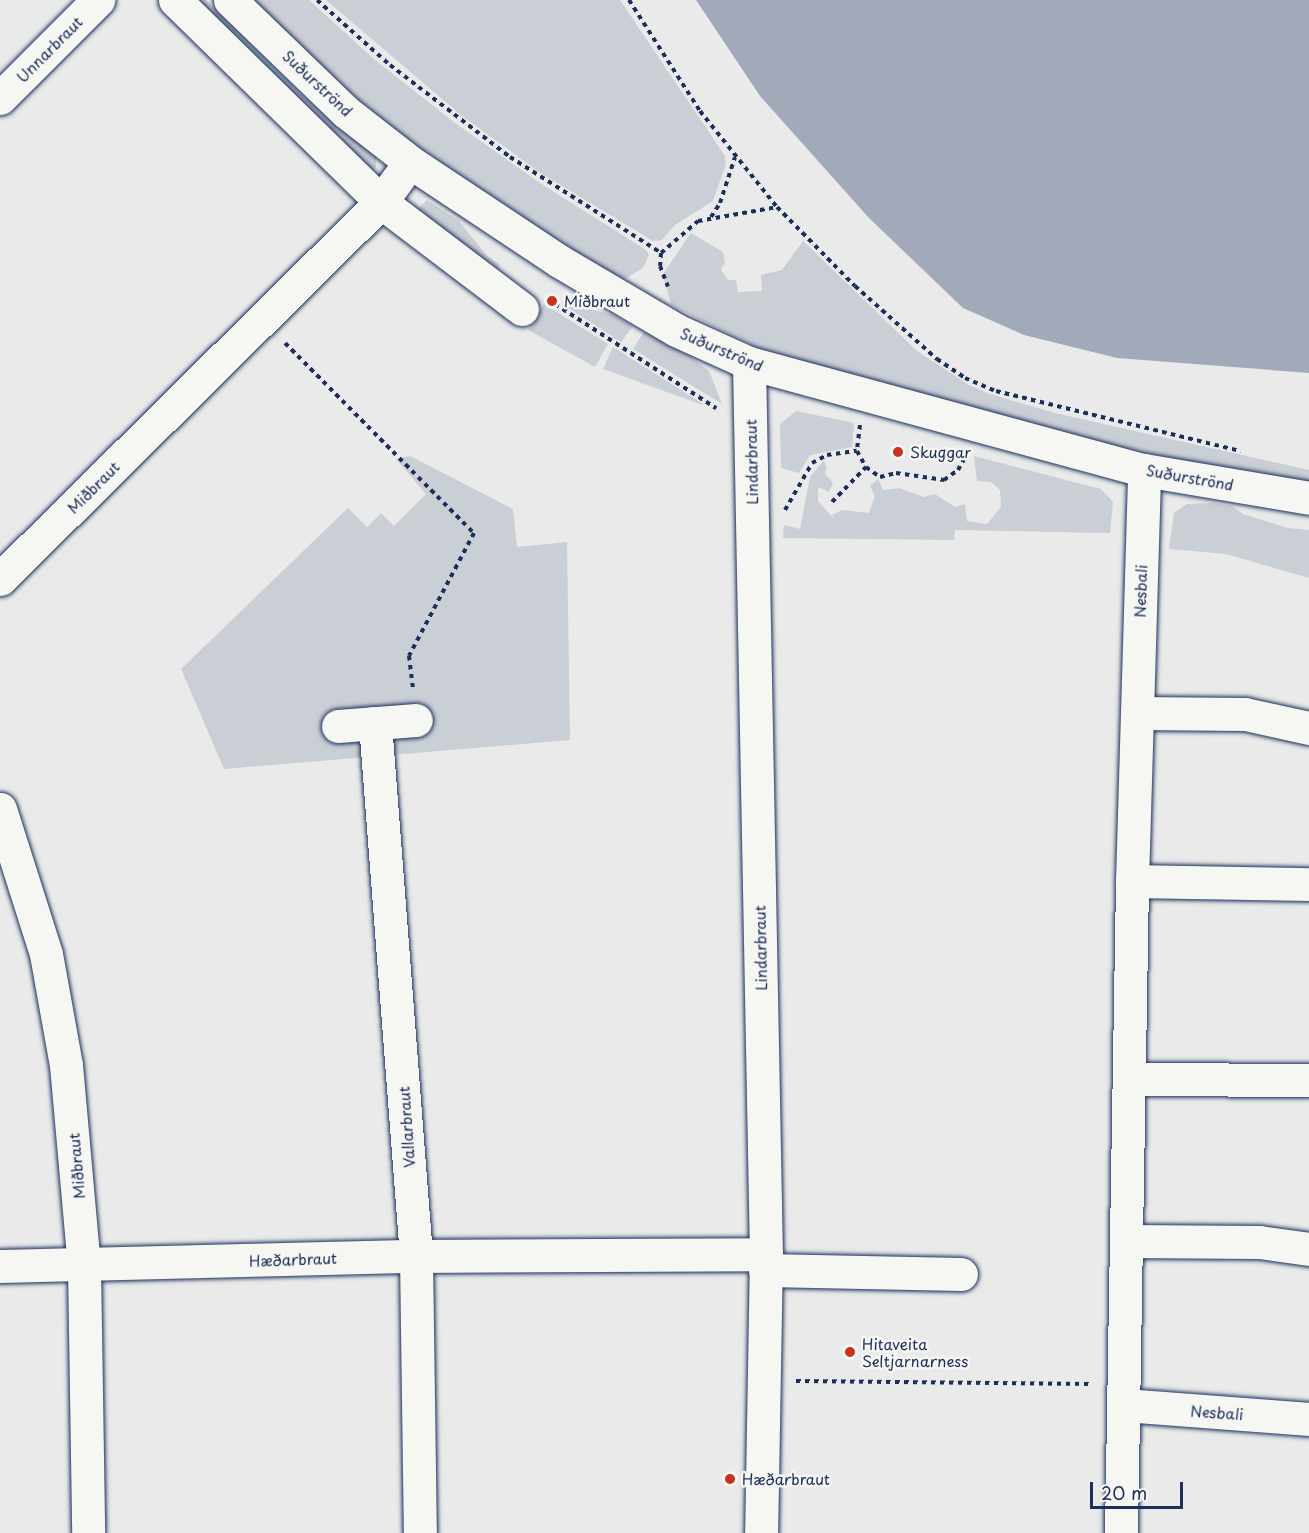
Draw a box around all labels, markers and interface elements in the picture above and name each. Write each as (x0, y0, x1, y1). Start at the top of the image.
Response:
street label: Unnarbraut (12, 12, 86, 86)
street label: Suðurströnd (280, 46, 356, 120)
place label: Miðbraut (564, 292, 630, 310)
marker: Miðbraut (545, 294, 559, 308)
street label: Suðurströnd (678, 323, 766, 375)
street label: Lindarbraut (741, 419, 761, 505)
place label: Skuggar (910, 443, 971, 461)
marker: Skuggar (891, 445, 905, 459)
street label: Miðbraut (63, 457, 123, 517)
street label: Suðurströnd (1145, 460, 1235, 494)
street label: Nesbali (1130, 564, 1150, 618)
street label: Lindarbraut (750, 905, 770, 991)
street label: Vallarbraut (394, 1086, 418, 1168)
street label: Miðbraut (64, 1132, 88, 1200)
street label: Hæðarbraut (249, 1248, 337, 1270)
place label: Hitaveita Seltjarnarness (862, 1334, 968, 1369)
marker: Hitaveita Seltjarnarness (843, 1345, 857, 1359)
street label: Nesbali (1190, 1401, 1244, 1423)
place label: Hæðarbraut (742, 1470, 830, 1488)
scale bar (1093, 1470, 1186, 1508)
marker: Hæðarbraut (723, 1472, 737, 1486)
text: 20 m (1101, 1479, 1147, 1506)

